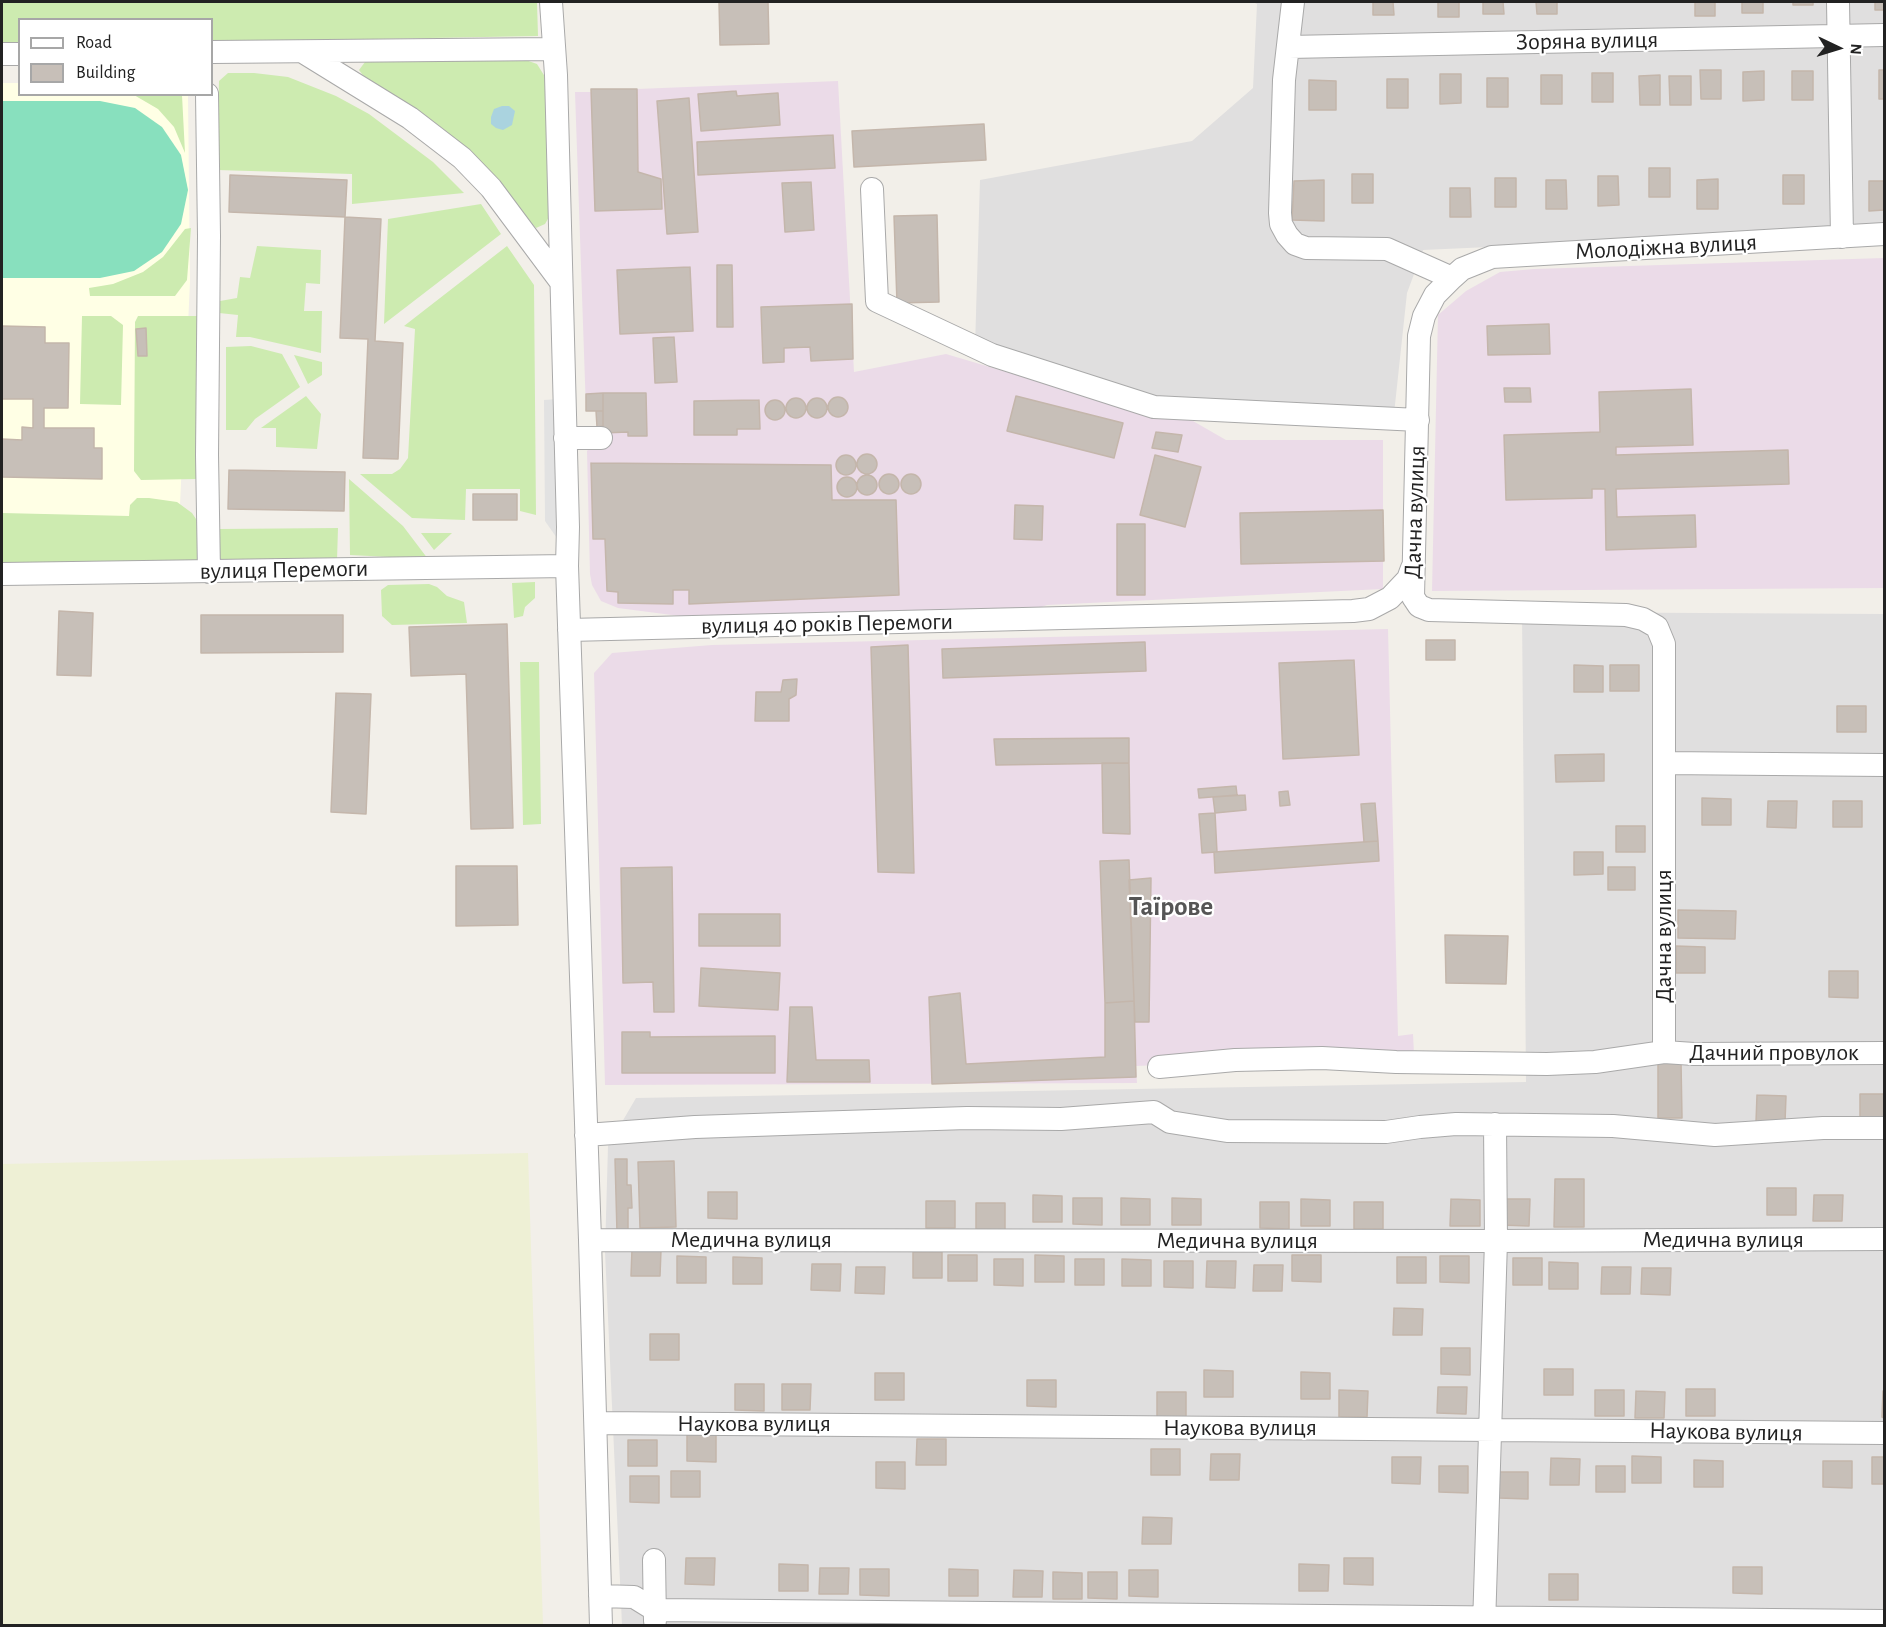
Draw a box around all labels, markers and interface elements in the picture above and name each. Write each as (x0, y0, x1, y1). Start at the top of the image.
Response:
legend (18, 18, 213, 96)
north arrow (1808, 18, 1868, 78)
street label: Зоряна вулиця (1516, 25, 1658, 57)
text: Road (76, 34, 112, 52)
text: N (1848, 43, 1864, 55)
text: Building (76, 64, 135, 82)
street label: Молодіжна вулиця (1574, 228, 1758, 266)
street label: Дачна вулиця (1398, 445, 1432, 579)
street label: вулиця Перемоги (199, 554, 369, 586)
street label: вулиця 40 років Перемоги (701, 607, 953, 641)
street label: Дачна вулиця (1650, 869, 1678, 1003)
district label: Таїрове (1129, 891, 1213, 923)
street label: Дачний провулок (1689, 1039, 1859, 1067)
street label: Медична вулиця (670, 1226, 832, 1254)
street label: Медична вулиця (1642, 1226, 1804, 1254)
street label: Медична вулиця (1156, 1227, 1318, 1255)
street label: Наукова вулиця (677, 1410, 831, 1438)
street label: Наукова вулиця (1163, 1414, 1317, 1442)
street label: Наукова вулиця (1649, 1416, 1803, 1448)

